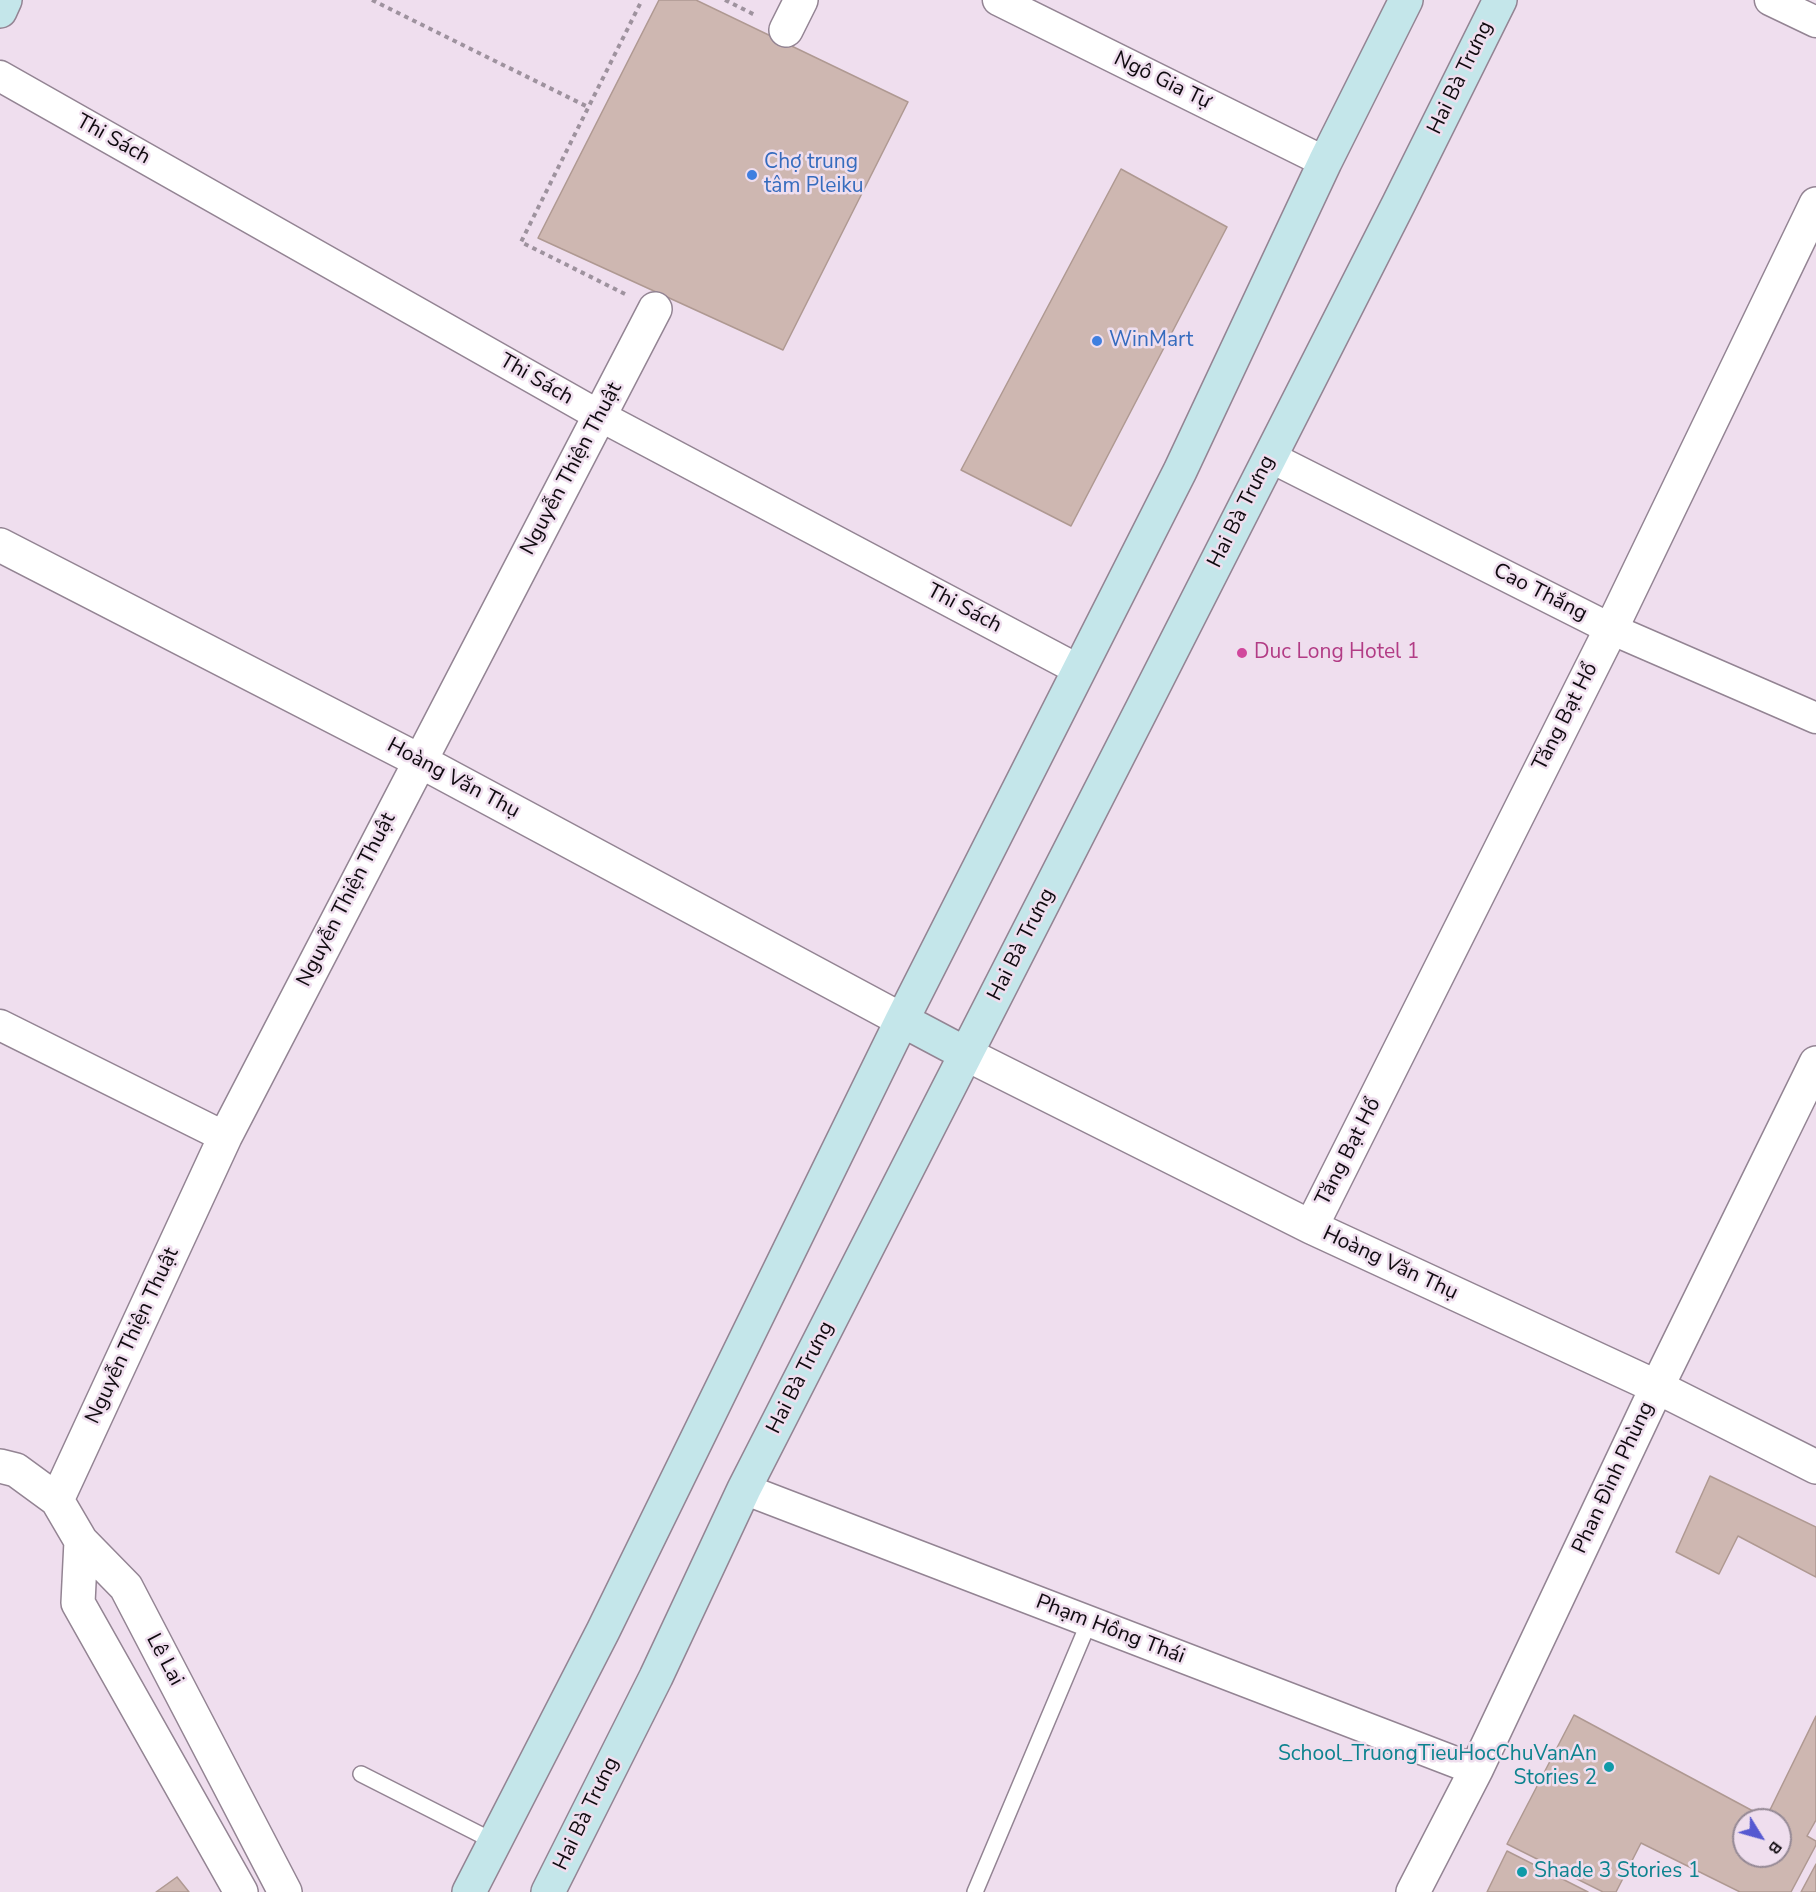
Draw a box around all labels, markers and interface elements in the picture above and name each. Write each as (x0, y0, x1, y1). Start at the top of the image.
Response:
street label: Hai Bà Trưng (1423, 17, 1499, 139)
street label: Ngô Gia Tự (1110, 47, 1214, 115)
street label: Thi Sách (72, 109, 154, 171)
place label: Chợ trung tâm Pleiku (764, 150, 864, 200)
marker: Chợ trung tâm Pleiku (745, 168, 759, 182)
place label: WinMart (1109, 328, 1193, 354)
marker: WinMart (1090, 334, 1104, 348)
street label: Thi Sách (495, 349, 577, 411)
street label: Nguyễn Thiện Thuật (516, 379, 628, 559)
street label: Hai Bà Trưng (1203, 452, 1281, 572)
street label: Cao Thắng (1489, 559, 1591, 627)
street label: Thi Sách (923, 579, 1005, 639)
place label: Duc Long Hotel 1 (1254, 640, 1419, 666)
marker: Duc Long Hotel 1 (1235, 646, 1249, 660)
street label: Tăng Bạt Hổ (1528, 659, 1604, 775)
street label: Hoàng Văn Thụ (382, 733, 524, 825)
street label: Nguyễn Thiện Thuật (292, 809, 402, 991)
street label: Hai Bà Trưng (983, 885, 1061, 1005)
street label: Tăng Bạt Hổ (1311, 1094, 1387, 1210)
street label: Hoàng Văn Thụ (1318, 1222, 1462, 1306)
street label: Nguyễn Thiện Thuật (81, 1244, 185, 1428)
street label: Hai Bà Trưng (762, 1318, 840, 1438)
street label: Phan Đình Phùng (1568, 1398, 1660, 1558)
street label: Phạm Hồng Thái (1032, 1590, 1188, 1670)
street label: Lê Lai (140, 1630, 188, 1690)
place label: School_TruongTieuHocChuVanAn Stories 2 (1278, 1742, 1597, 1792)
street label: Hai Bà Trưng (549, 1753, 625, 1875)
marker: School_TruongTieuHocChuVanAn Stories 2 (1602, 1760, 1616, 1774)
north arrow (1732, 1808, 1792, 1868)
text: B (1763, 1837, 1787, 1859)
place label: Shade 3 Stories 1 (1534, 1859, 1700, 1885)
marker: Shade 3 Stories 1 (1515, 1865, 1529, 1879)

